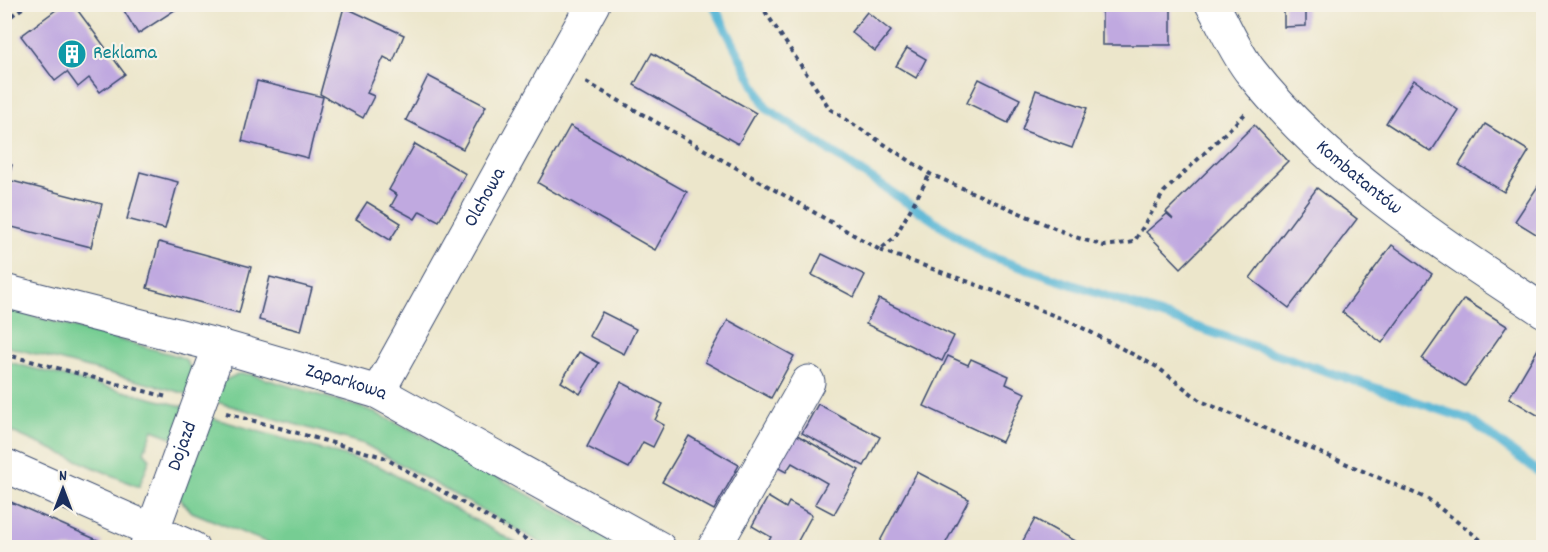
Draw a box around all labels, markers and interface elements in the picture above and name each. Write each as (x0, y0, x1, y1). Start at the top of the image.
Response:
building icon: Reklama (56, 38, 88, 70)
place label: Reklama (93, 40, 158, 68)
street label: Kombatantów (1309, 134, 1408, 223)
street label: Olchowa (458, 162, 514, 233)
street label: Zaparkowa (302, 358, 393, 409)
street label: Dojazd (161, 418, 205, 475)
north arrow (33, 459, 93, 519)
text: N (59, 465, 67, 488)

